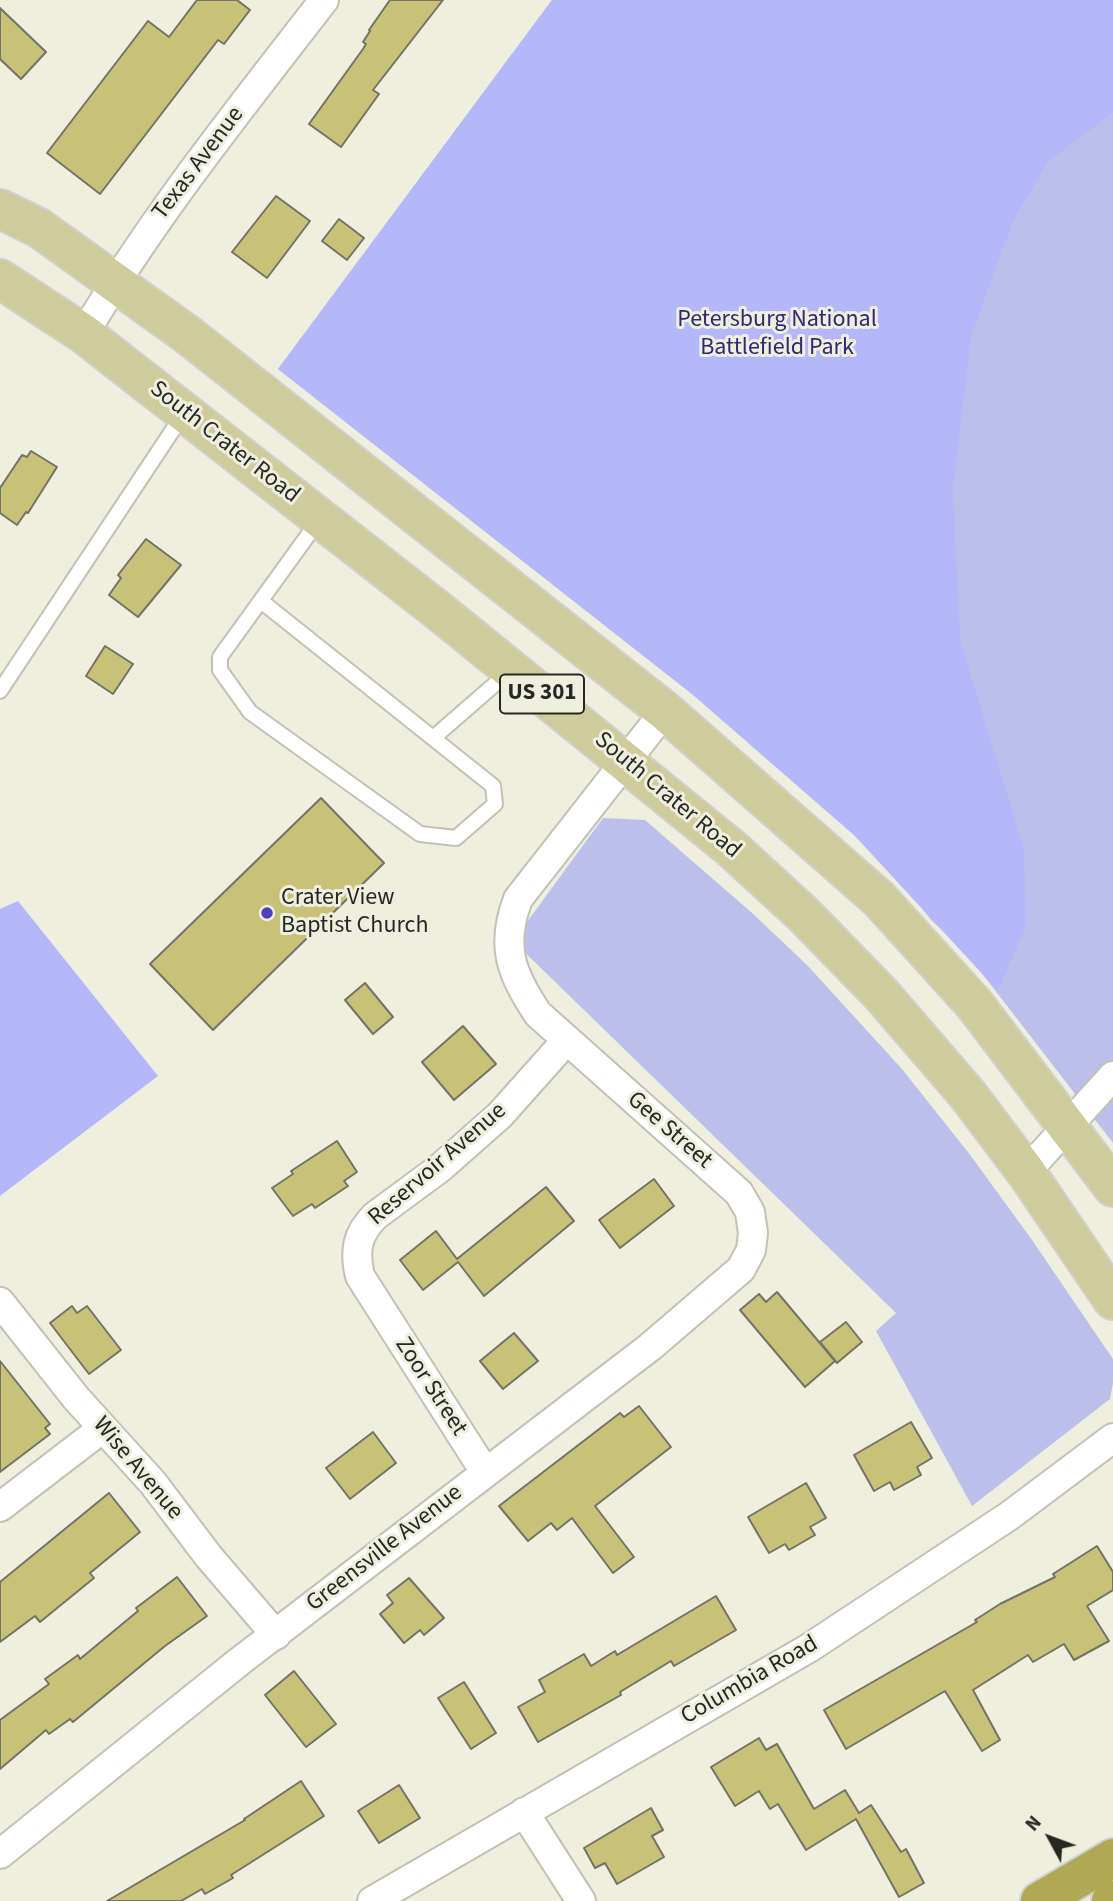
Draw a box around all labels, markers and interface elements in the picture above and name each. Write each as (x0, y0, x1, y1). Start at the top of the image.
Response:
street label: Texas Avenue (147, 102, 251, 226)
park label: Petersburg National Battlefield Park (677, 307, 877, 363)
street label: South Crater Road (143, 376, 305, 510)
road number: US 301 (500, 674, 584, 714)
street label: South Crater Road (588, 726, 746, 866)
place label: Crater View Baptist Church (281, 885, 429, 941)
marker: Crater View Baptist Church (259, 905, 275, 921)
street label: Gee Street (620, 1086, 718, 1176)
street label: Reservoir Avenue (363, 1097, 513, 1233)
street label: Zoor Street (388, 1332, 472, 1442)
street label: Wise Avenue (86, 1412, 188, 1526)
street label: Greensville Avenue (301, 1479, 469, 1619)
street label: Columbia Road (676, 1630, 824, 1732)
north arrow (1015, 1803, 1085, 1873)
text: N (1019, 1810, 1048, 1838)

